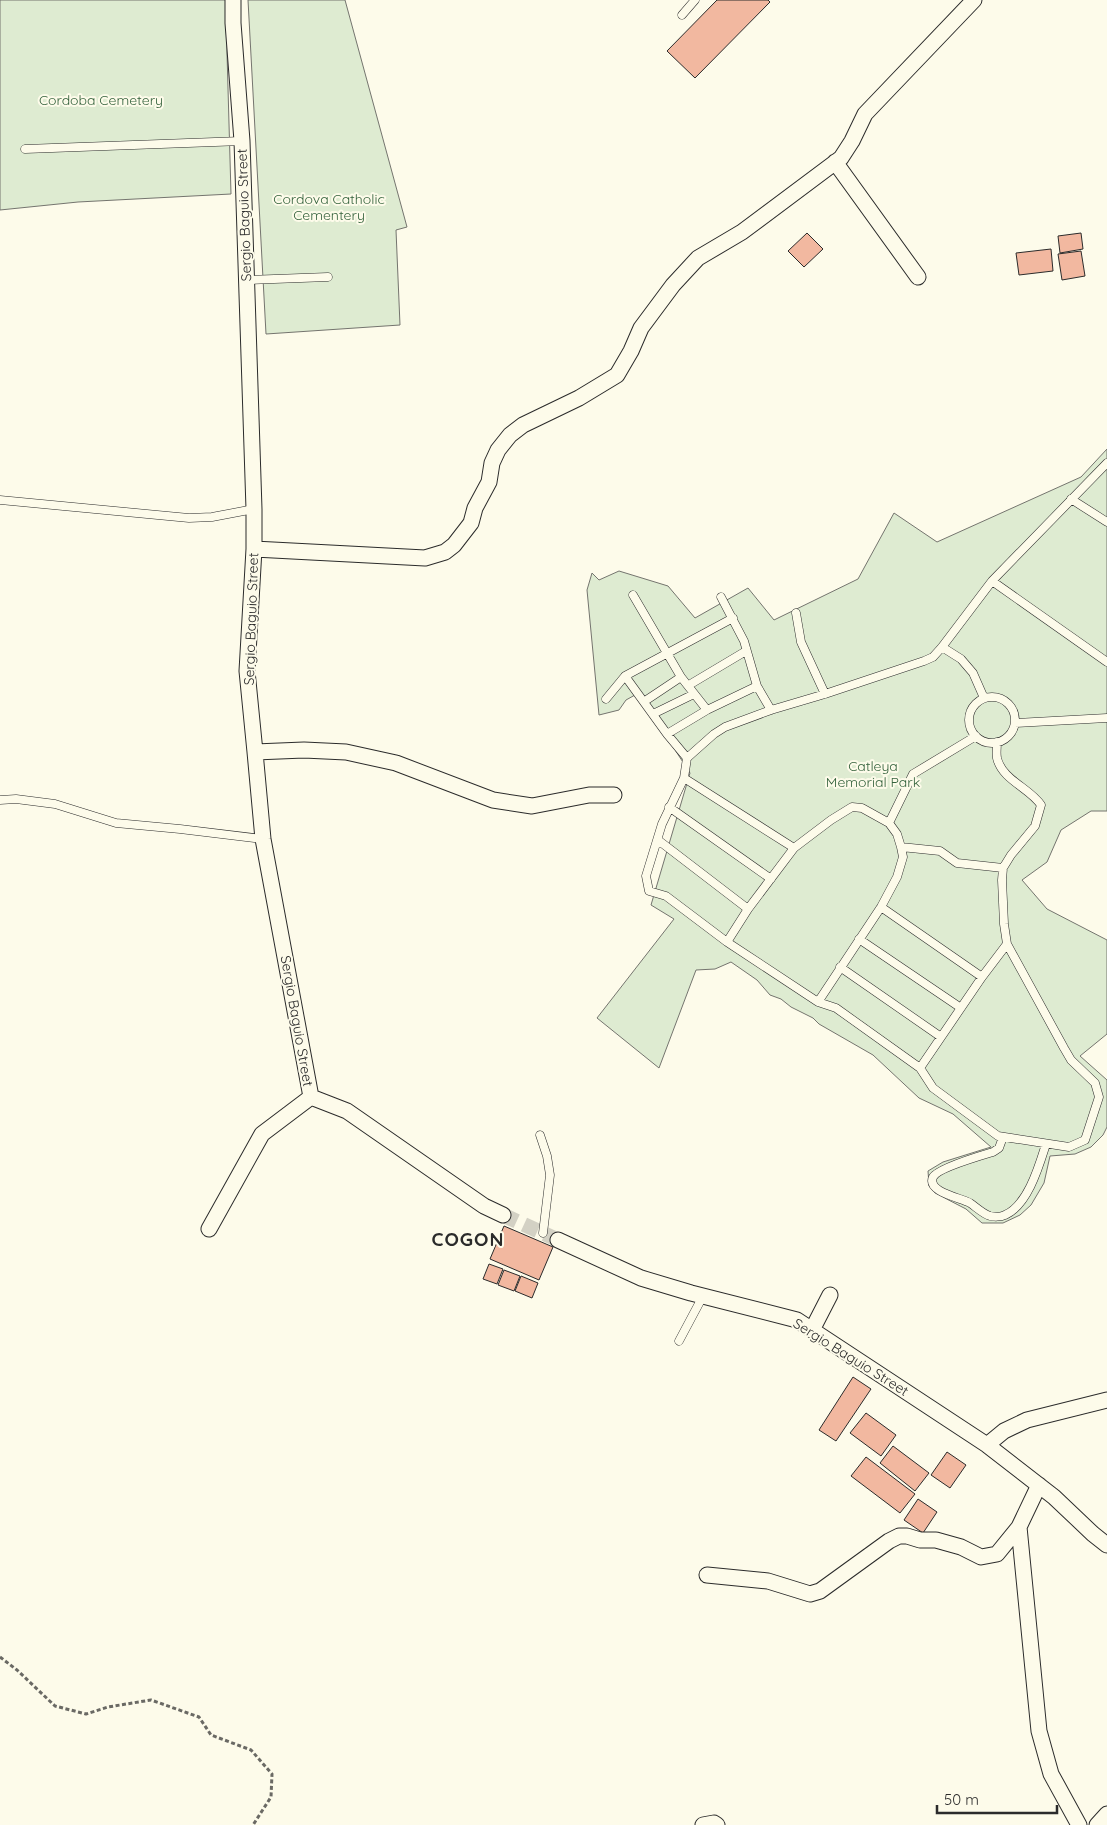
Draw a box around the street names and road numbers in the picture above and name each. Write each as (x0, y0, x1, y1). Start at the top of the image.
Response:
street label: Sergio Baguio Street (233, 148, 255, 282)
street label: Sergio Baguio Street (240, 552, 262, 686)
street label: Sergio Baguio Street (277, 954, 317, 1088)
street label: Sergio Baguio Street (790, 1314, 912, 1400)

